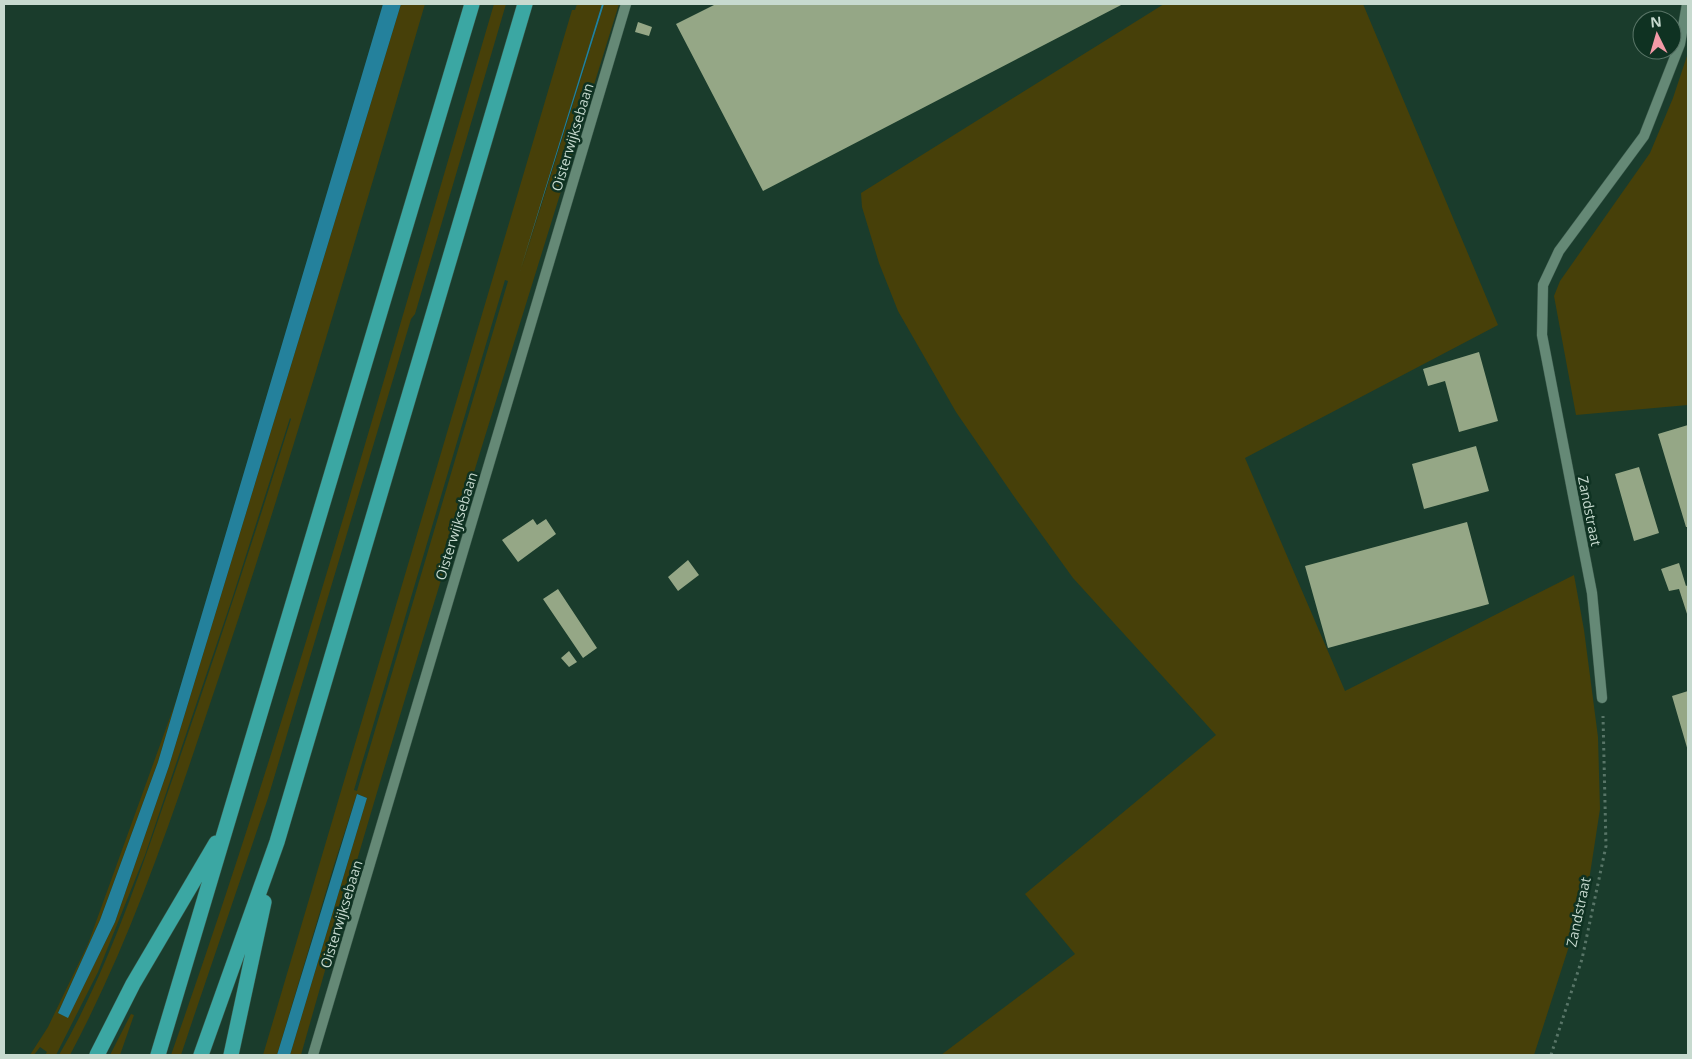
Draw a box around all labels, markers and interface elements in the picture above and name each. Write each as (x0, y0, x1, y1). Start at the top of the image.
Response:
north arrow (1632, 10, 1682, 60)
text: N (1649, 12, 1662, 32)
street label: Oisterwijksebaan (547, 81, 597, 193)
street label: Oisterwijksebaan (431, 470, 481, 582)
street label: Zandstraat (1574, 474, 1606, 548)
street label: Oisterwijksebaan (316, 858, 366, 970)
street label: Zandstraat (1561, 875, 1595, 949)

